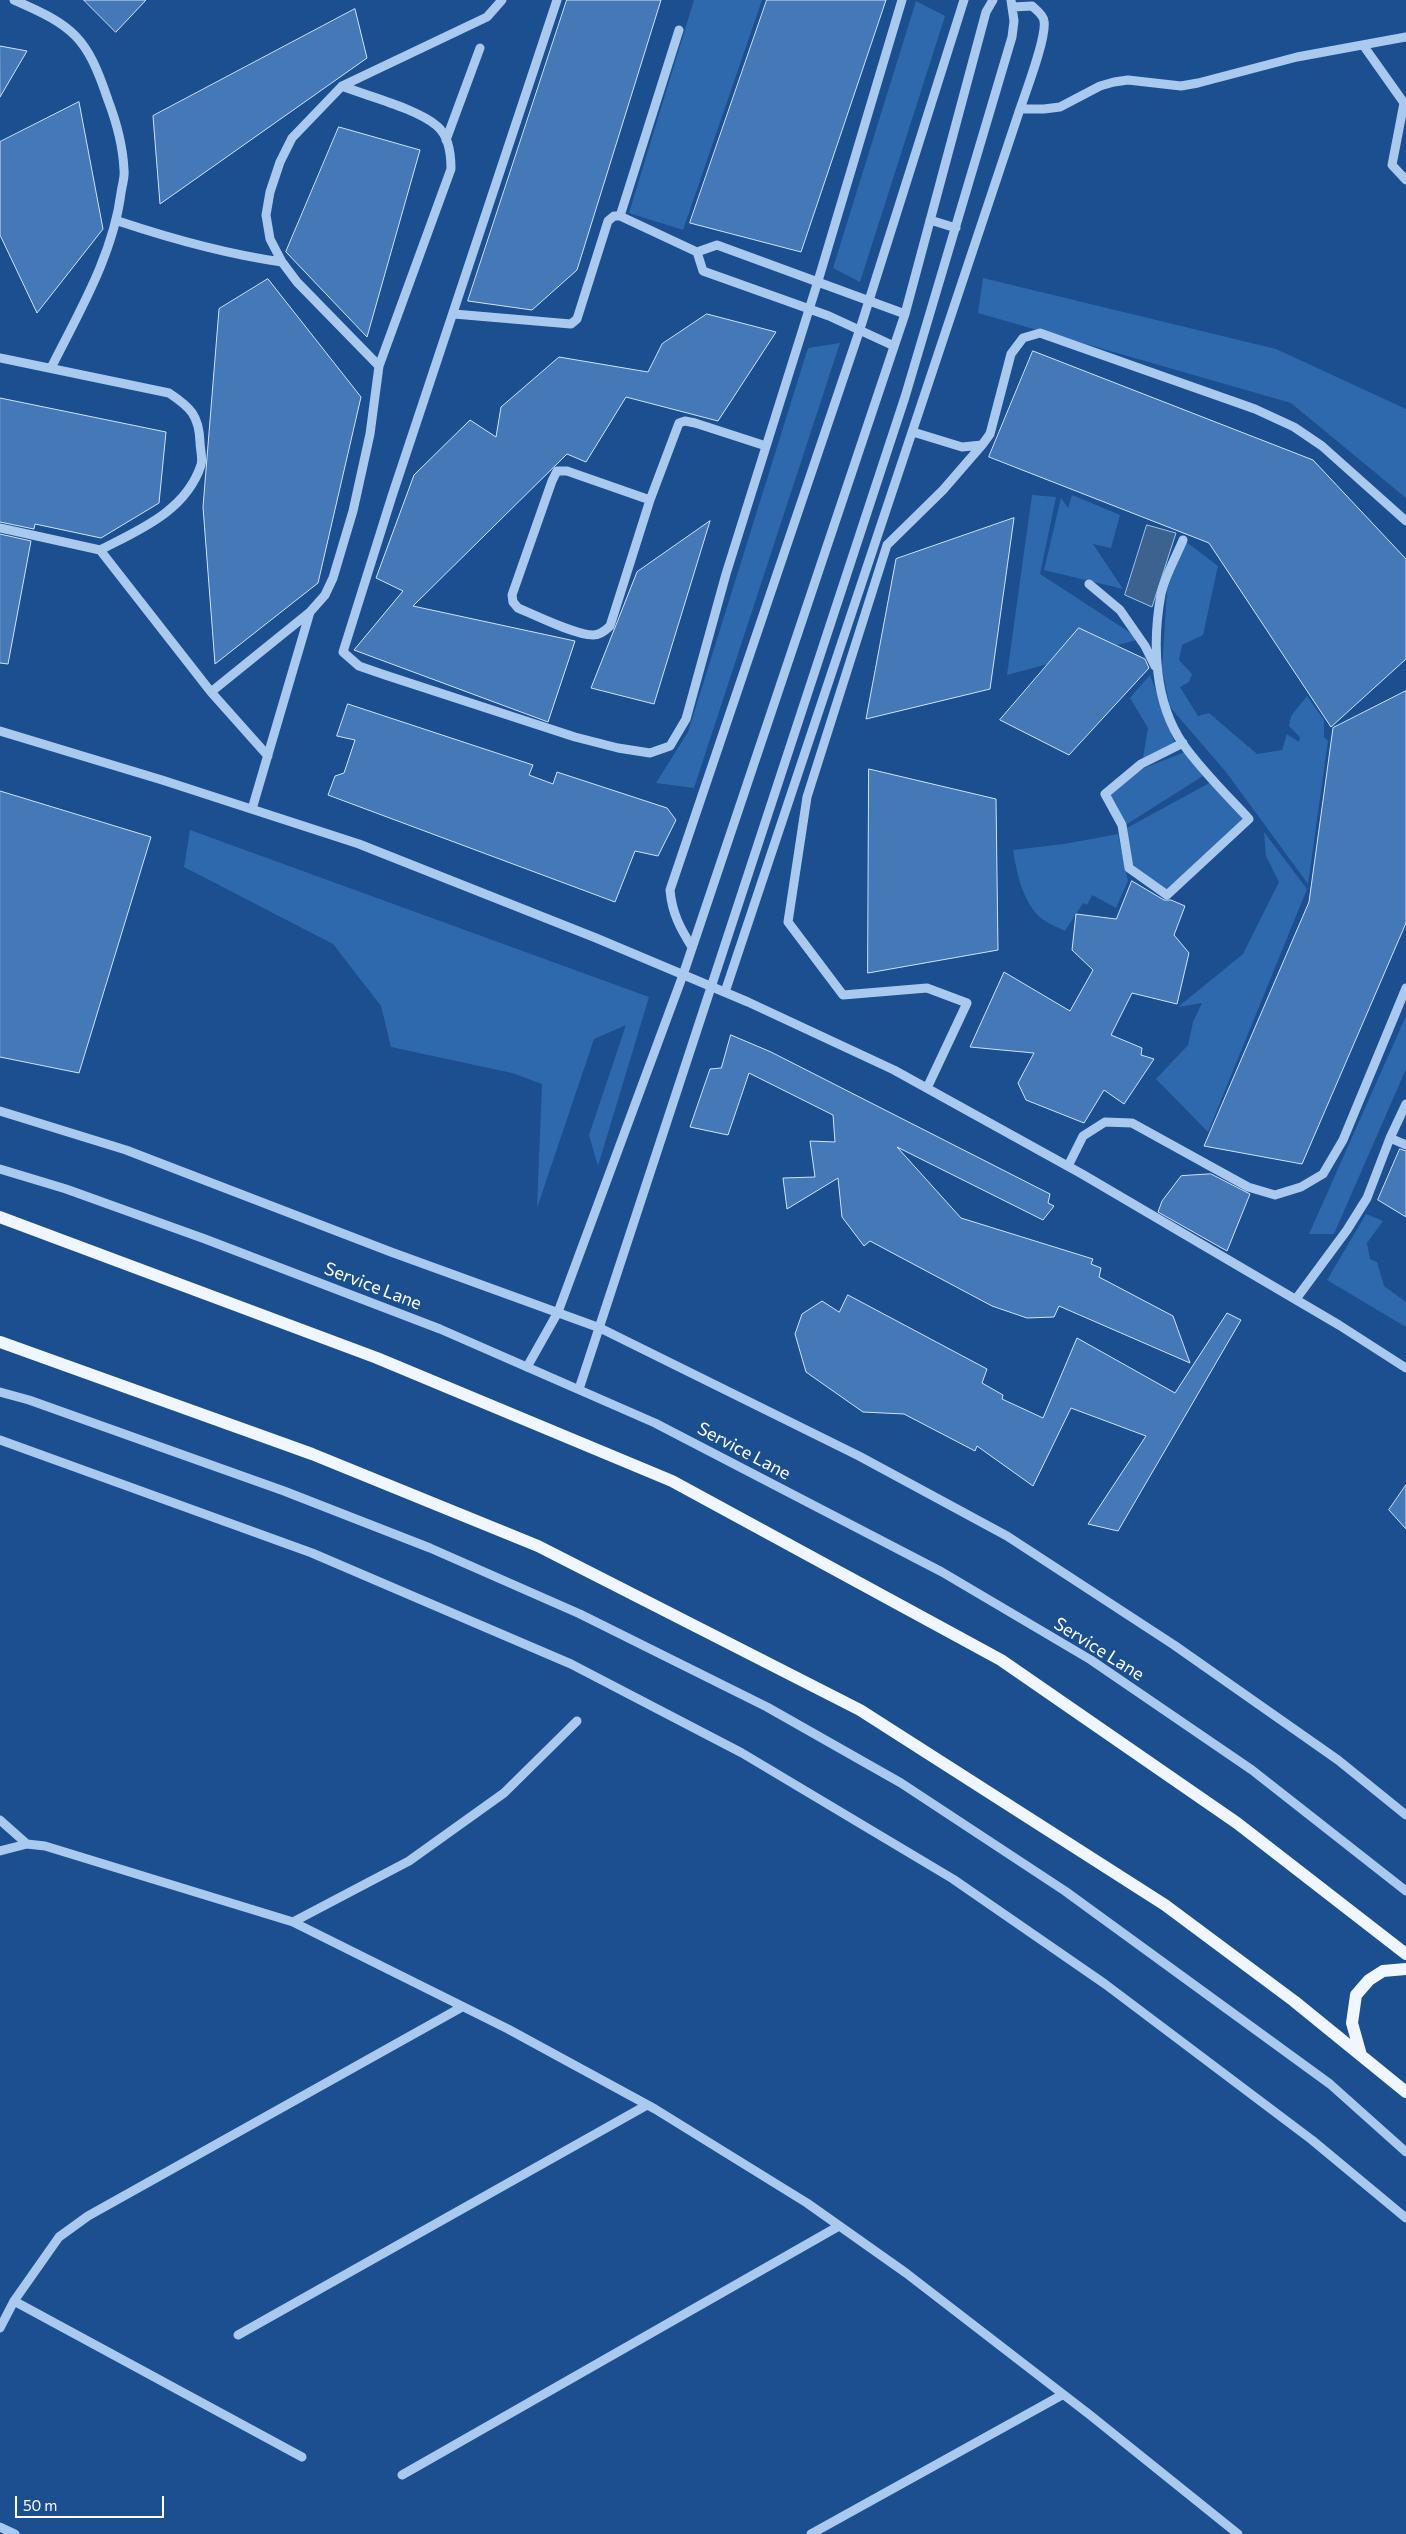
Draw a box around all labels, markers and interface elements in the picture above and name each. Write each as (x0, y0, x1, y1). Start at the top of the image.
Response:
street label: Service Lane (321, 1258, 425, 1314)
street label: Service Lane (694, 1417, 794, 1485)
street label: Service Lane (1050, 1613, 1148, 1685)
scale bar (18, 2486, 166, 2518)
text: 50 m (23, 2496, 57, 2514)

